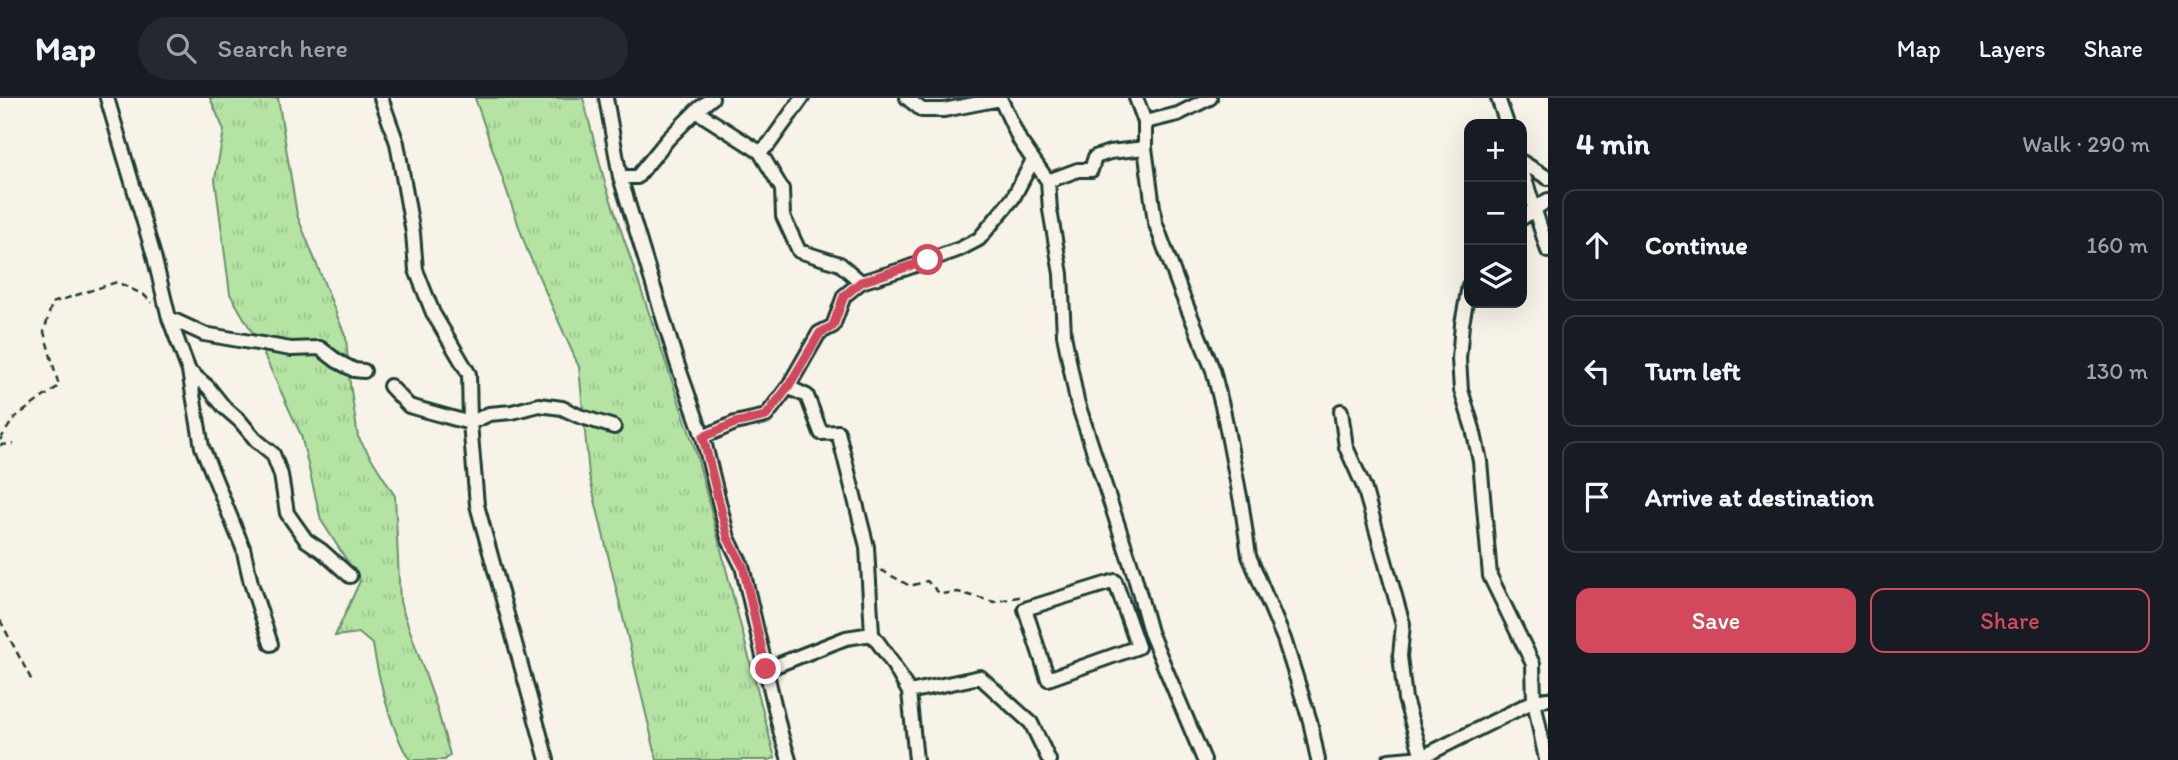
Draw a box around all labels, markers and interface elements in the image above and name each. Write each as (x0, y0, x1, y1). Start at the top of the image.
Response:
search box (138, 17, 628, 80)
text: Map (35, 29, 96, 68)
icon: search (162, 29, 200, 67)
text: Search here (218, 32, 348, 64)
text: Map (1897, 34, 1941, 63)
text: Layers (1979, 34, 2046, 63)
text: Share (2084, 34, 2143, 63)
map controls (1464, 119, 1527, 308)
button: + (1464, 119, 1527, 182)
text: 4 min (1576, 125, 1650, 162)
text: Walk · 290 m (2022, 130, 2150, 158)
button: − (1464, 182, 1527, 245)
icon: ahead (1578, 226, 1616, 264)
text: Continue (1645, 229, 1748, 261)
text: 160 m (2086, 231, 2148, 259)
route start (912, 244, 943, 275)
button: layers (1464, 245, 1527, 308)
icon: left (1578, 352, 1616, 390)
text: Turn left (1645, 355, 1741, 387)
text: 130 m (2086, 357, 2148, 385)
icon: arrive (1578, 478, 1616, 516)
text: Arrive at destination (1645, 481, 1874, 513)
button: Save (1576, 588, 1856, 653)
button: Share (1870, 588, 2150, 653)
route end (750, 653, 781, 684)

